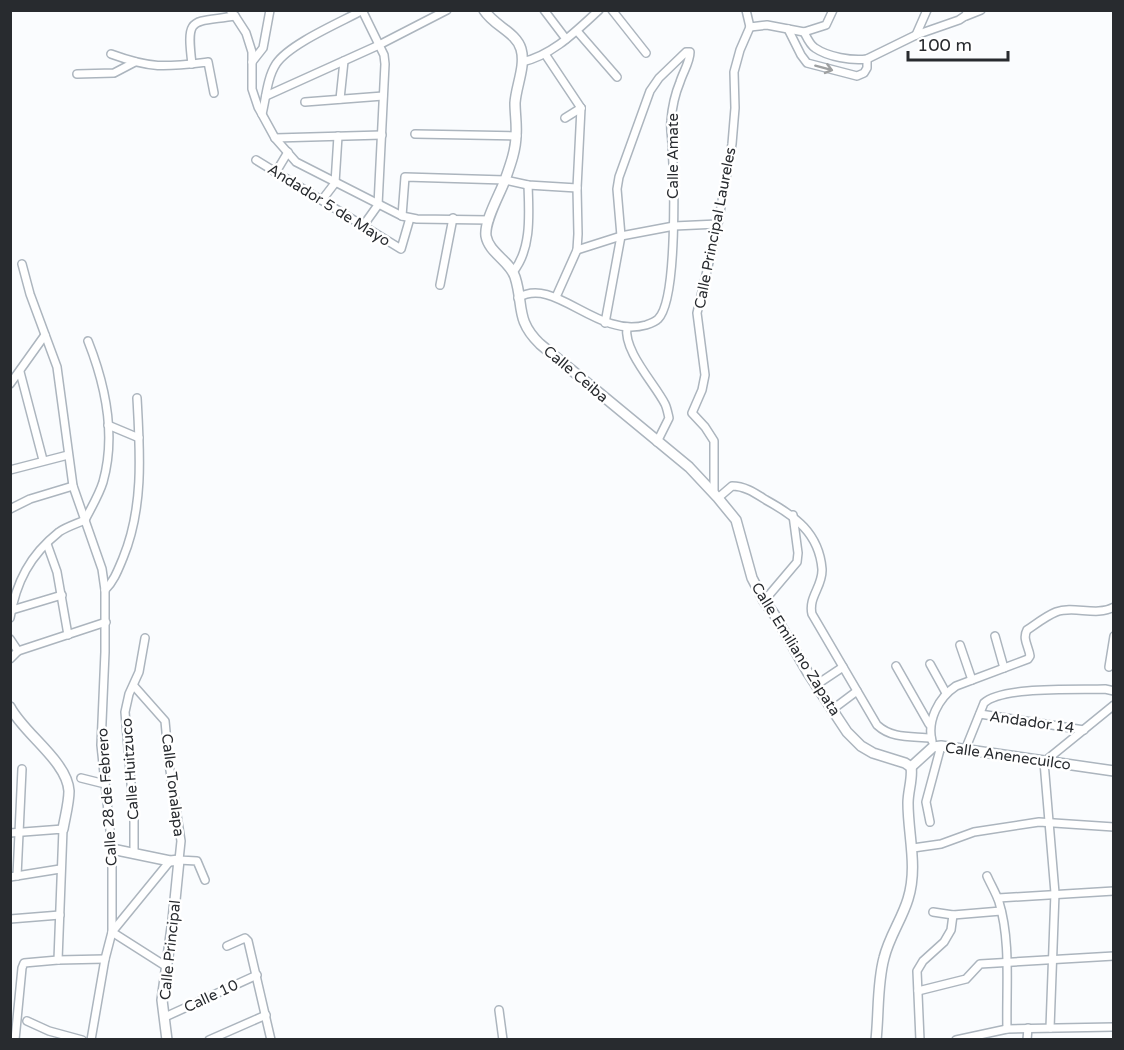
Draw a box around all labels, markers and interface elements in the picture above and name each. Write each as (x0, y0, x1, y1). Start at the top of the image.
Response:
scale bar (908, 24, 1008, 62)
text: 100 m (917, 34, 972, 56)
one-way arrow (814, 63, 833, 74)
street label: Calle Amate (664, 113, 682, 199)
street label: Calle Principal Laureles (691, 146, 739, 310)
street label: Andador 5 de Mayo (264, 160, 394, 250)
street label: Calle Ceiba (540, 342, 612, 406)
street label: Calle Emiliano Zapata (748, 579, 844, 719)
street label: Andador 14 (989, 707, 1075, 737)
street label: Calle Huitzuco (117, 717, 143, 821)
street label: Calle 28 de Febrero (93, 727, 121, 867)
street label: Calle Tonalapa (158, 732, 188, 838)
street label: Calle Anenecuilco (944, 738, 1072, 774)
street label: Calle Principal (156, 899, 184, 1001)
street label: Calle 10 (181, 976, 241, 1016)

